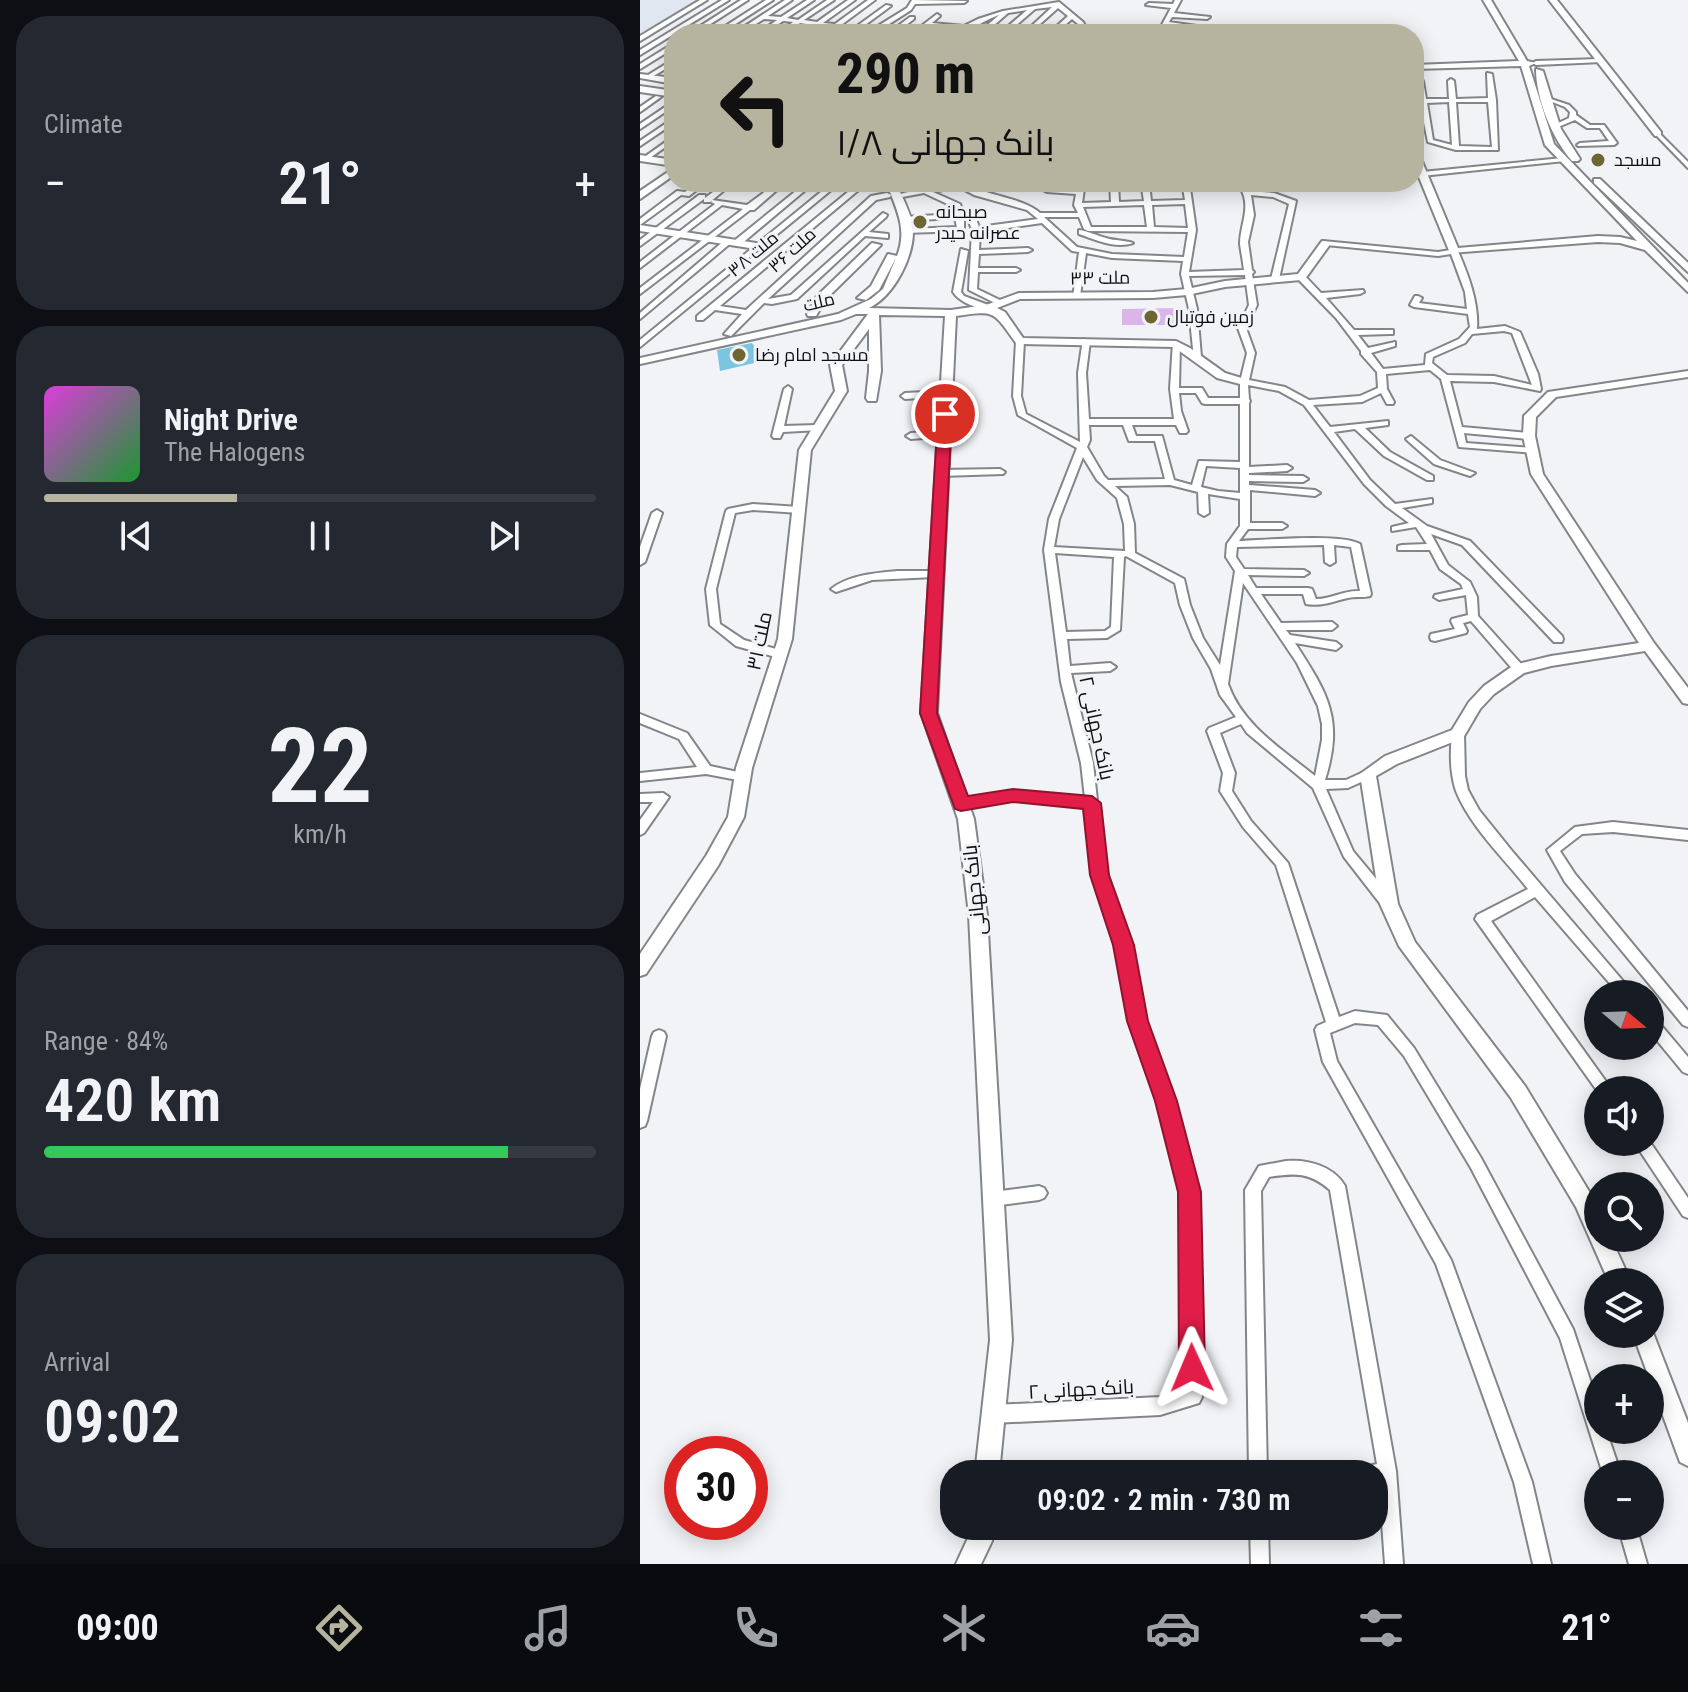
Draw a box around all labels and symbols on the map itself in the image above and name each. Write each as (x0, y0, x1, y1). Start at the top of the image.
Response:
place label: مسجد (1614, 149, 1662, 170)
marker: مسجد (1589, 151, 1607, 169)
place label: صبحانه عصرانه حیدر (935, 201, 1021, 244)
marker: صبحانه عصرانه حیدر (911, 213, 929, 231)
street label: ملت ۳۶ (764, 223, 820, 276)
street label: ملت ۳۸ (723, 227, 782, 281)
street label: ملت ۳۳ (1070, 266, 1130, 289)
street label: ملت (801, 288, 837, 315)
place label: زمین فوتبال (1167, 306, 1254, 328)
marker: زمین فوتبال (1142, 308, 1160, 326)
place label: مسجد امام رضا (755, 344, 869, 367)
marker: مسجد امام رضا (730, 346, 748, 364)
pin (911, 380, 979, 448)
street label: ملت ۳۱ (741, 609, 777, 673)
street label: بانک جهانی ۲ (1073, 674, 1120, 782)
street label: بانک جهانی (957, 844, 992, 936)
north arrow (1584, 980, 1664, 1060)
position arrow (1150, 1326, 1234, 1410)
street label: بانک جهانی ۲ (1028, 1374, 1135, 1405)
speed limit sign: 30 (664, 1436, 768, 1540)

